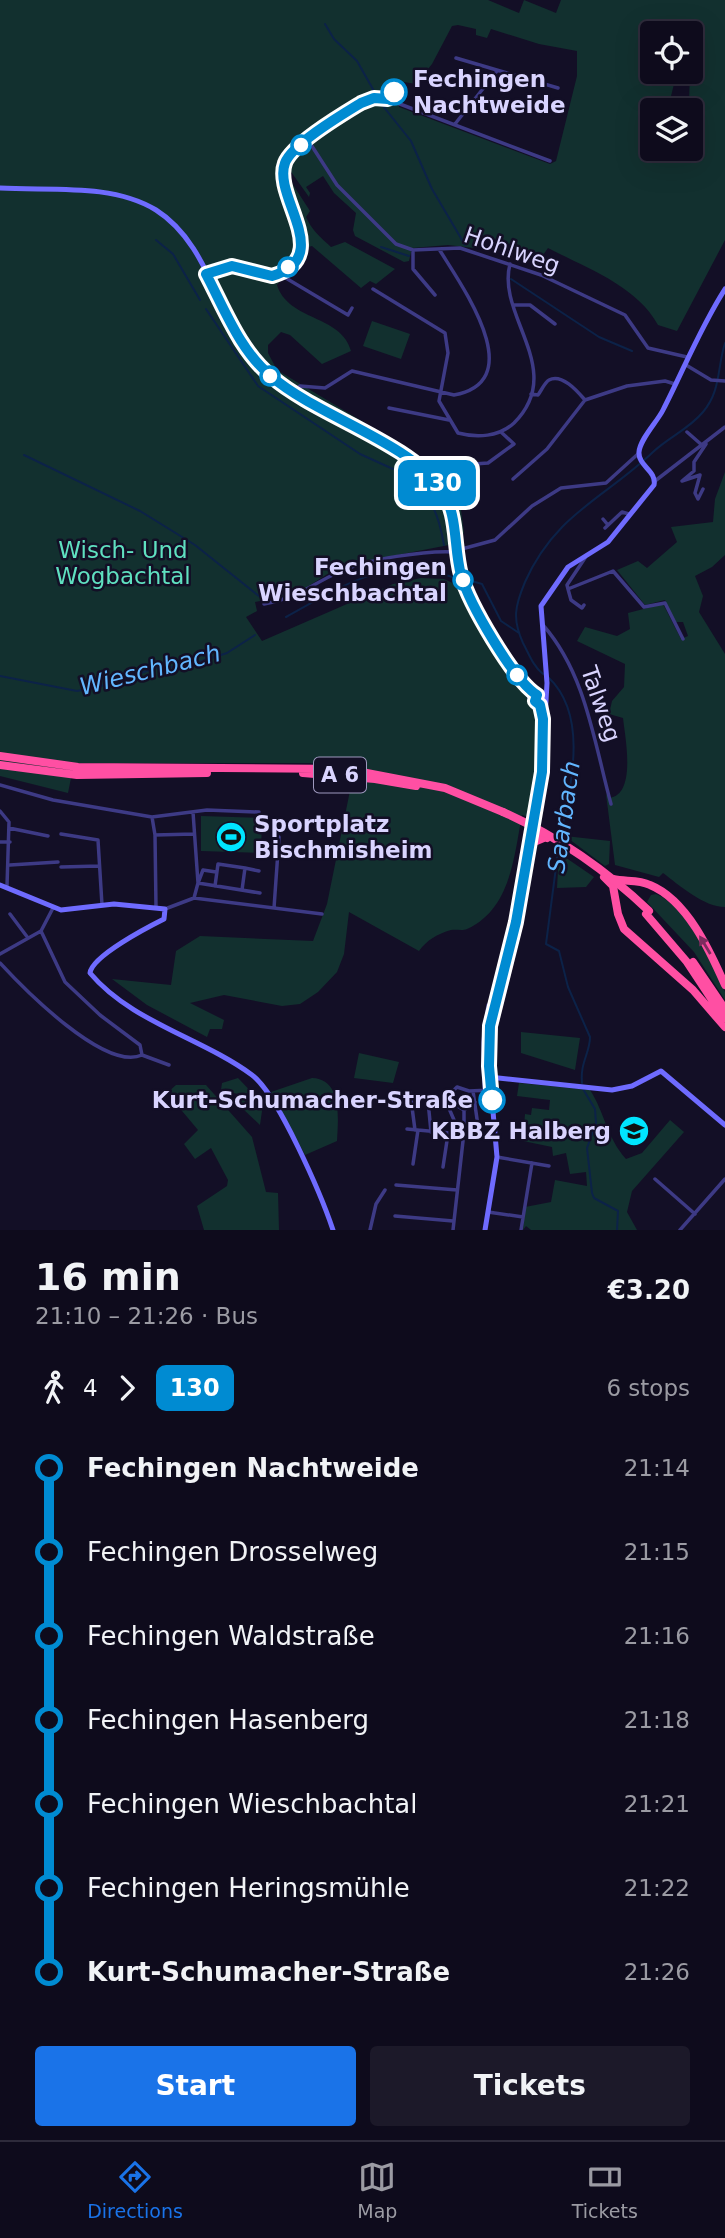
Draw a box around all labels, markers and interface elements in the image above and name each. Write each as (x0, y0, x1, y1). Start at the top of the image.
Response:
map controls (640, 21, 703, 161)
button: locate (640, 21, 703, 84)
place label: Fechingen Nachtweide (413, 66, 566, 118)
marker: Fechingen Nachtweide (381, 79, 407, 105)
button: layers (640, 98, 703, 161)
unlabelled marker (291, 135, 311, 155)
street label: Hohlweg (461, 221, 563, 279)
unlabelled marker (278, 257, 298, 277)
unlabelled marker (260, 366, 280, 386)
line badge: 130 (397, 460, 477, 506)
text: 130 (412, 469, 462, 497)
park label: Wisch- Und Wogbachtal (55, 537, 191, 589)
place label: Fechingen Wieschbachtal (258, 554, 447, 606)
marker: Fechingen Wieschbachtal (453, 570, 473, 590)
water label: Wieschbach (77, 639, 223, 701)
street label: Talweg (576, 662, 626, 745)
unlabelled marker (507, 665, 527, 685)
road number: A 6 (314, 758, 366, 792)
water label: Saarbach (542, 759, 586, 875)
place label: Sportplatz Bischmisheim (254, 811, 432, 863)
sports icon: Sportplatz Bischmisheim (214, 820, 248, 854)
one-way arrow (698, 935, 711, 954)
place label: Kurt-Schumacher-Straße (152, 1087, 473, 1113)
marker: Kurt-Schumacher-Straße (479, 1087, 505, 1113)
school or university icon: KBBZ Halberg (617, 1114, 651, 1148)
place label: KBBZ Halberg (431, 1118, 611, 1144)
text: 16 min (35, 1255, 181, 1299)
text: €3.20 (608, 1275, 690, 1305)
text: 21:10 – 21:26 · Bus (35, 1303, 258, 1329)
icon: walk (35, 1369, 73, 1407)
icon: forward (108, 1369, 146, 1407)
text: 130 (170, 1374, 220, 1402)
text: 4 (83, 1375, 98, 1401)
text: 6 stops (606, 1375, 690, 1401)
text: Fechingen Nachtweide (87, 1453, 419, 1483)
text: 21:14 (624, 1455, 690, 1481)
text: Fechingen Drosselweg (87, 1537, 378, 1567)
text: 21:15 (624, 1539, 690, 1565)
text: Fechingen Waldstraße (87, 1621, 375, 1651)
text: 21:16 (624, 1623, 690, 1649)
text: Fechingen Hasenberg (87, 1705, 369, 1735)
text: 21:18 (624, 1707, 690, 1733)
text: Fechingen Wieschbachtal (87, 1789, 417, 1819)
text: 21:21 (624, 1791, 690, 1817)
text: Fechingen Heringsmühle (87, 1873, 410, 1903)
text: 21:22 (624, 1875, 690, 1901)
text: Kurt-Schumacher-Straße (87, 1957, 450, 1987)
text: 21:26 (624, 1959, 690, 1985)
button: Start (35, 2046, 356, 2126)
button: Tickets (370, 2046, 690, 2126)
tab: Directions (87, 2158, 183, 2222)
tab: Map (357, 2158, 397, 2222)
tab: Tickets (572, 2158, 638, 2222)

